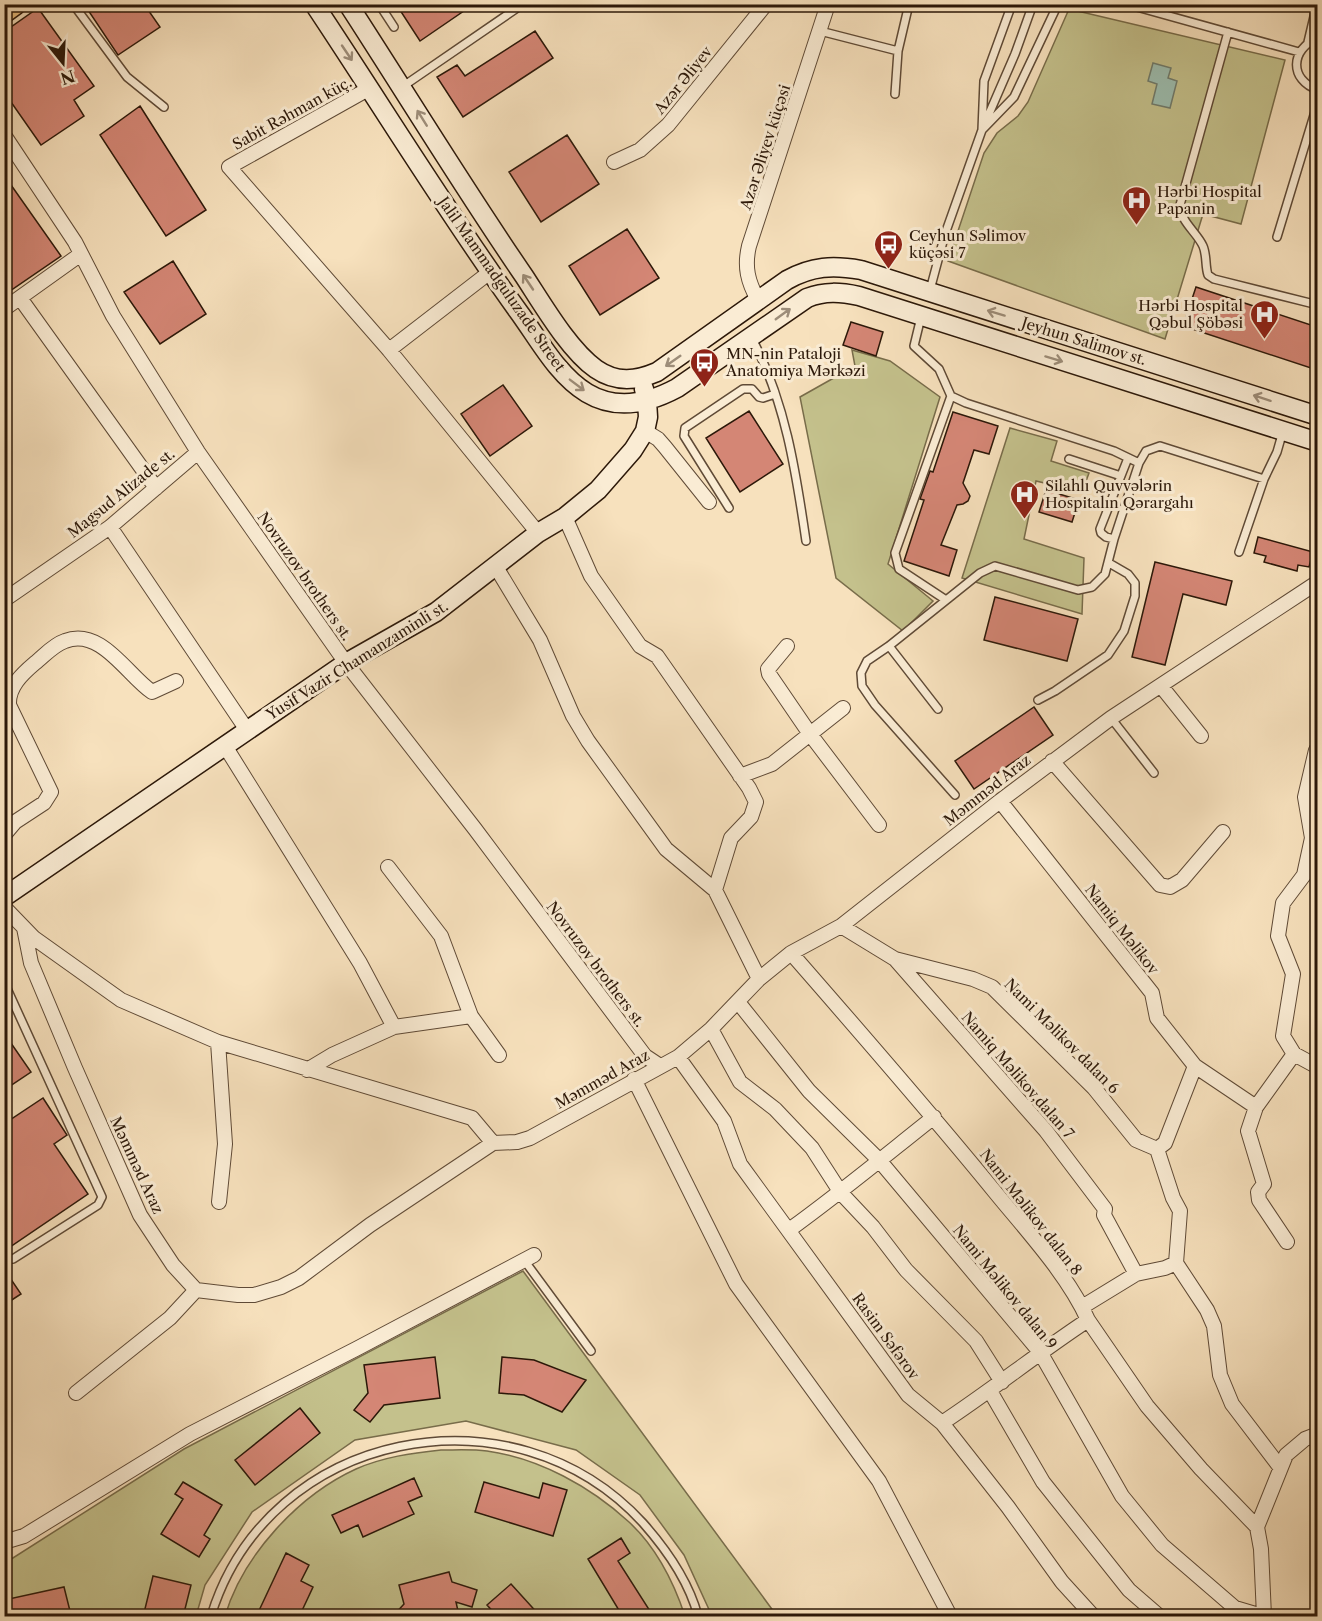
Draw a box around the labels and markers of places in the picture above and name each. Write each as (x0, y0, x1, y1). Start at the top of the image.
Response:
place label: Hərbi Hospital Papanin (1157, 182, 1262, 218)
hospital icon: Hərbi Hospital Papanin (1120, 184, 1152, 226)
place label: Ceyhun Səlimov küçəsi 7 (909, 226, 1027, 262)
bus stop icon: Ceyhun Səlimov küçəsi 7 (872, 228, 904, 270)
place label: Hərbi Hospital Qəbul Şöbəsi (1138, 296, 1244, 332)
hospital icon: Hərbi Hospital Qəbul Şöbəsi (1248, 298, 1280, 340)
place label: MN-nin Pataloji Anatomiya Mərkəzi (725, 344, 866, 380)
bus stop icon: MN-nin Pataloji Anatomiya Mərkəzi (689, 346, 721, 388)
place label: Silahlı Quvvələrin Hospitalın Qərargahı (1045, 476, 1194, 512)
hospital icon: Silahlı Quvvələrin Hospitalın Qərargahı (1008, 478, 1040, 520)

